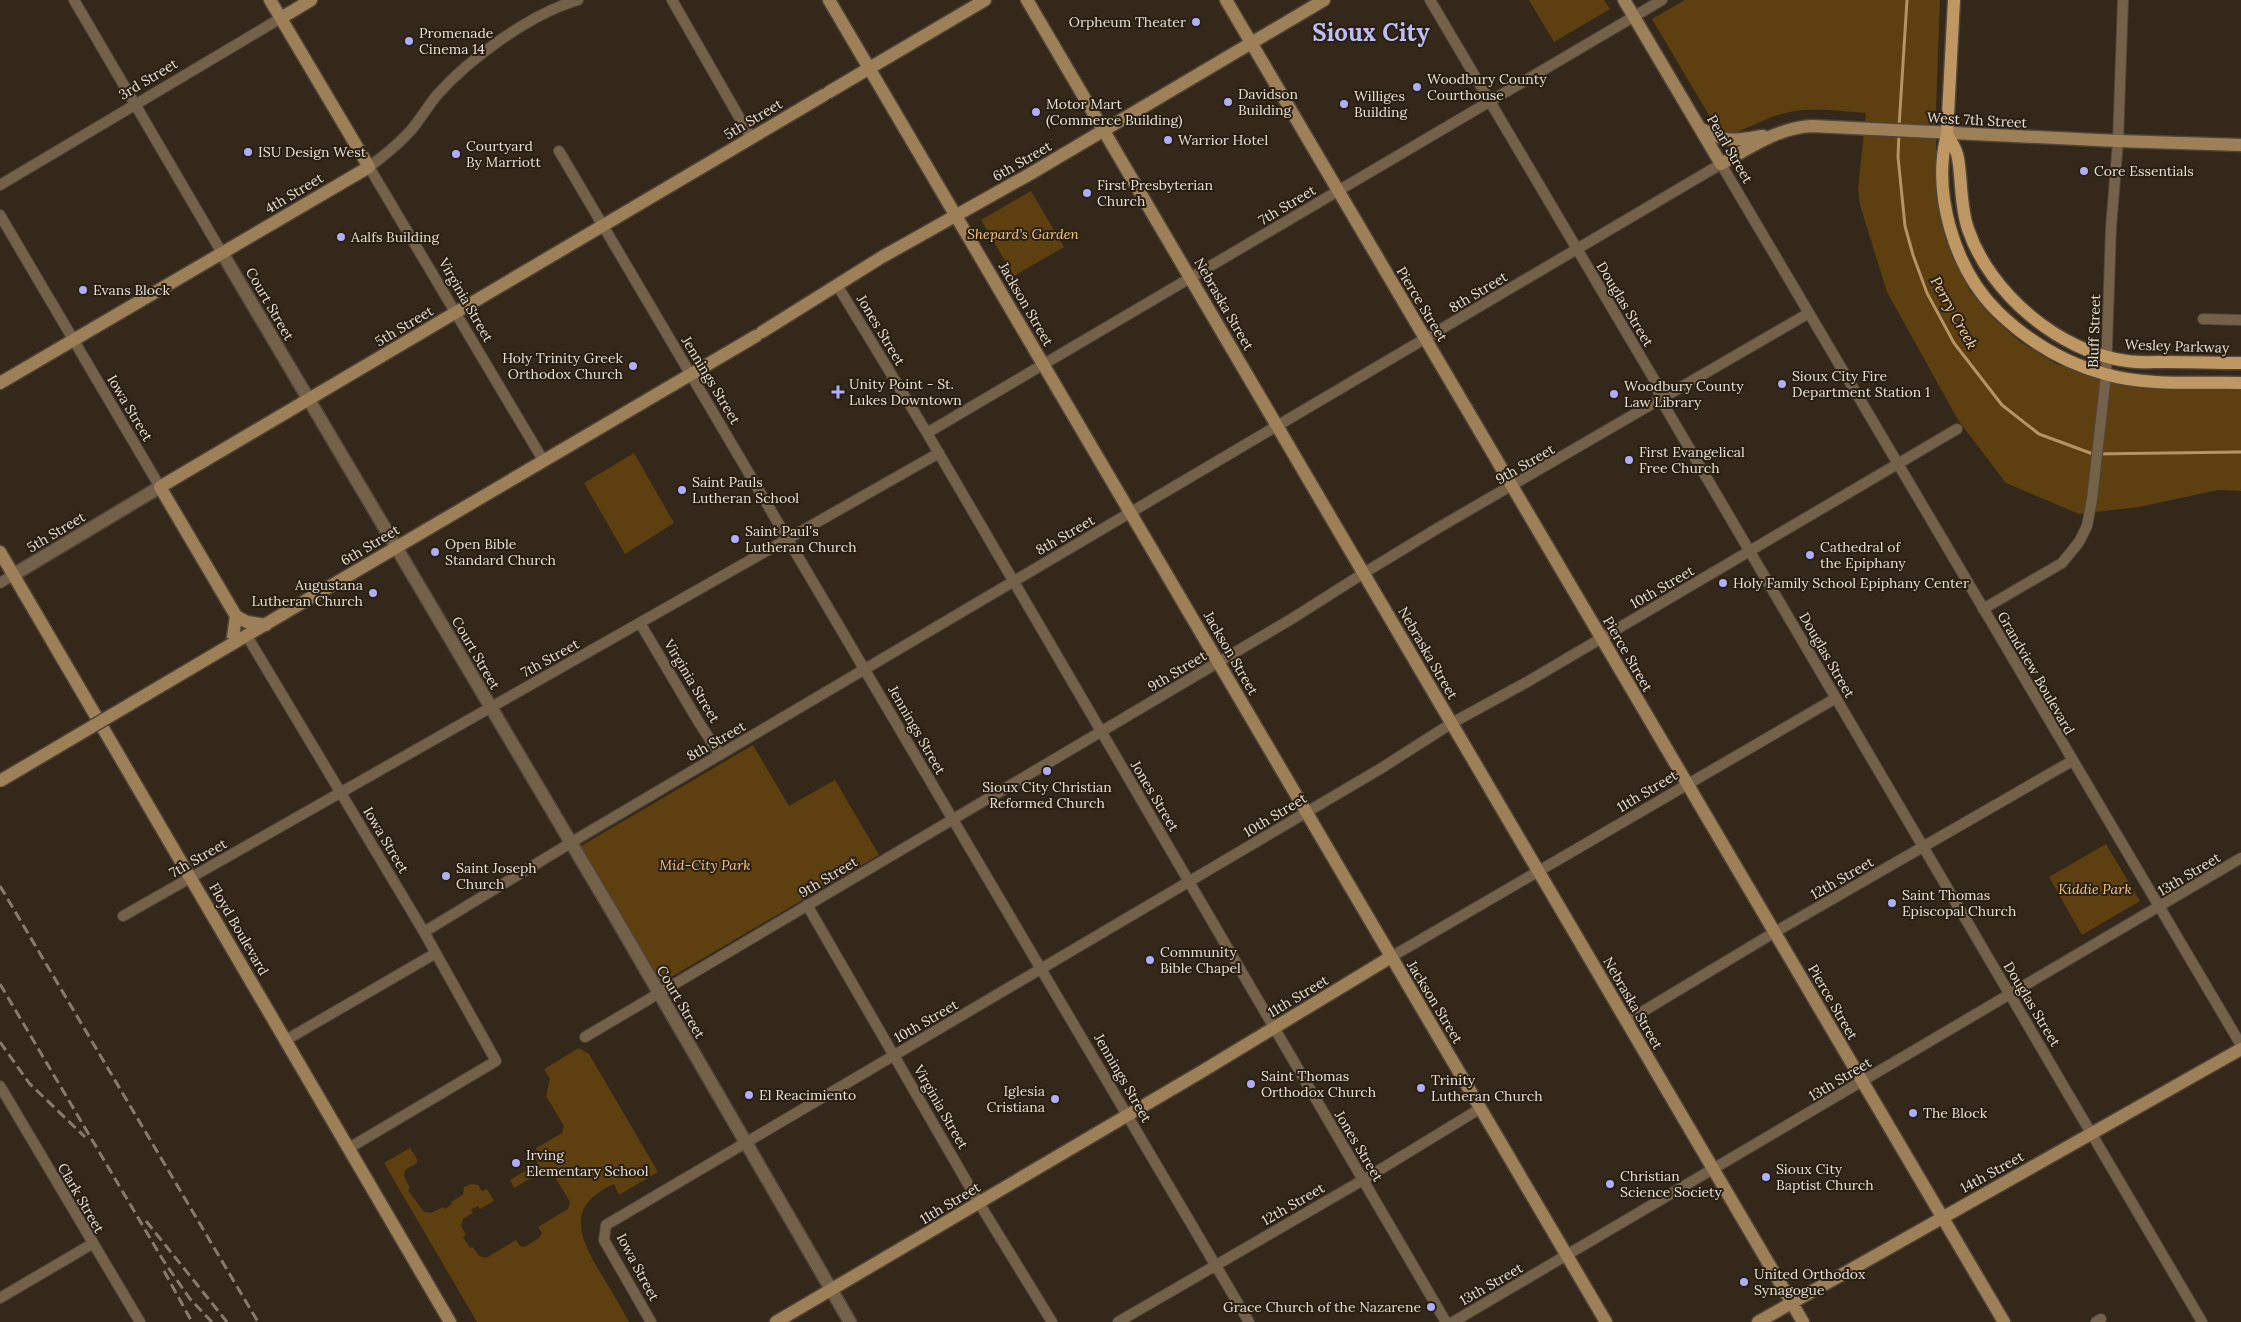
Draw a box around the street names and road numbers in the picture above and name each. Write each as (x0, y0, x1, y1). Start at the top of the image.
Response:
street label: 3rd Street (115, 54, 181, 104)
street label: 5th Street (721, 94, 786, 143)
street label: West 7th Street (1927, 108, 2028, 132)
street label: Pearl Street (1703, 111, 1757, 187)
street label: 6th Street (989, 137, 1055, 185)
street label: 4th Street (262, 168, 327, 217)
street label: 7th Street (1255, 181, 1319, 229)
street label: Virginia Street (434, 254, 498, 346)
street label: Nebraska Street (1190, 254, 1258, 354)
street label: Jackson Street (994, 258, 1058, 350)
street label: Douglas Street (1593, 258, 1658, 350)
street label: Pierce Street (1393, 263, 1452, 345)
street label: Court Street (242, 264, 298, 344)
street label: 8th Street (1445, 267, 1511, 316)
street label: Jones Street (852, 291, 909, 369)
street label: Bluff Street (2084, 293, 2104, 368)
street label: 5th Street (372, 301, 437, 350)
street label: Jennings Street (677, 332, 745, 428)
street label: Wesley Parkway (2124, 335, 2230, 357)
street label: Iowa Street (103, 372, 157, 445)
street label: 9th Street (1492, 440, 1558, 488)
street label: 5th Street (24, 507, 89, 556)
street label: 8th Street (1032, 511, 1098, 559)
street label: 6th Street (337, 520, 403, 570)
street label: 10th Street (1627, 561, 1698, 613)
street label: Nebraska Street (1394, 603, 1462, 703)
street label: Jackson Street (1199, 607, 1263, 699)
street label: Grandview Boulevard (1993, 608, 2079, 738)
street label: Douglas Street (1795, 609, 1859, 702)
street label: Court Street (448, 613, 504, 693)
street label: Pierce Street (1599, 613, 1657, 696)
street label: 7th Street (518, 634, 583, 681)
street label: Virginia Street (660, 635, 724, 726)
street label: 9th Street (1144, 646, 1210, 696)
street label: Jennings Street (884, 681, 950, 778)
street label: 8th Street (683, 717, 749, 765)
street label: Jones Street (1126, 757, 1183, 835)
street label: 11th Street (1613, 766, 1681, 816)
street label: 10th Street (1240, 789, 1311, 841)
street label: Iowa Street (359, 804, 413, 877)
street label: 7th Street (166, 834, 231, 882)
street label: 13th Street (2154, 848, 2224, 900)
street label: 9th Street (795, 852, 861, 902)
street label: 12th Street (1807, 852, 1877, 903)
street label: Floyd Boulevard (205, 879, 273, 979)
street label: Nebraska Street (1599, 953, 1667, 1053)
street label: Jackson Street (1403, 956, 1467, 1047)
street label: Douglas Street (2000, 958, 2065, 1050)
street label: Pierce Street (1804, 961, 1862, 1044)
street label: Court Street (653, 962, 709, 1042)
street label: 11th Street (1264, 971, 1332, 1021)
street label: 10th Street (891, 995, 962, 1047)
street label: Jennings Street (1090, 1029, 1156, 1126)
street label: 13th Street (1805, 1053, 1875, 1105)
street label: Virginia Street (909, 1061, 973, 1153)
street label: Jones Street (1330, 1107, 1387, 1185)
street label: 14th Street (1957, 1147, 2027, 1197)
street label: Clark Street (54, 1160, 109, 1237)
street label: 11th Street (916, 1178, 984, 1228)
street label: 12th Street (1258, 1178, 1328, 1229)
street label: Iowa Street (613, 1230, 664, 1304)
street label: 13th Street (1456, 1258, 1526, 1309)

